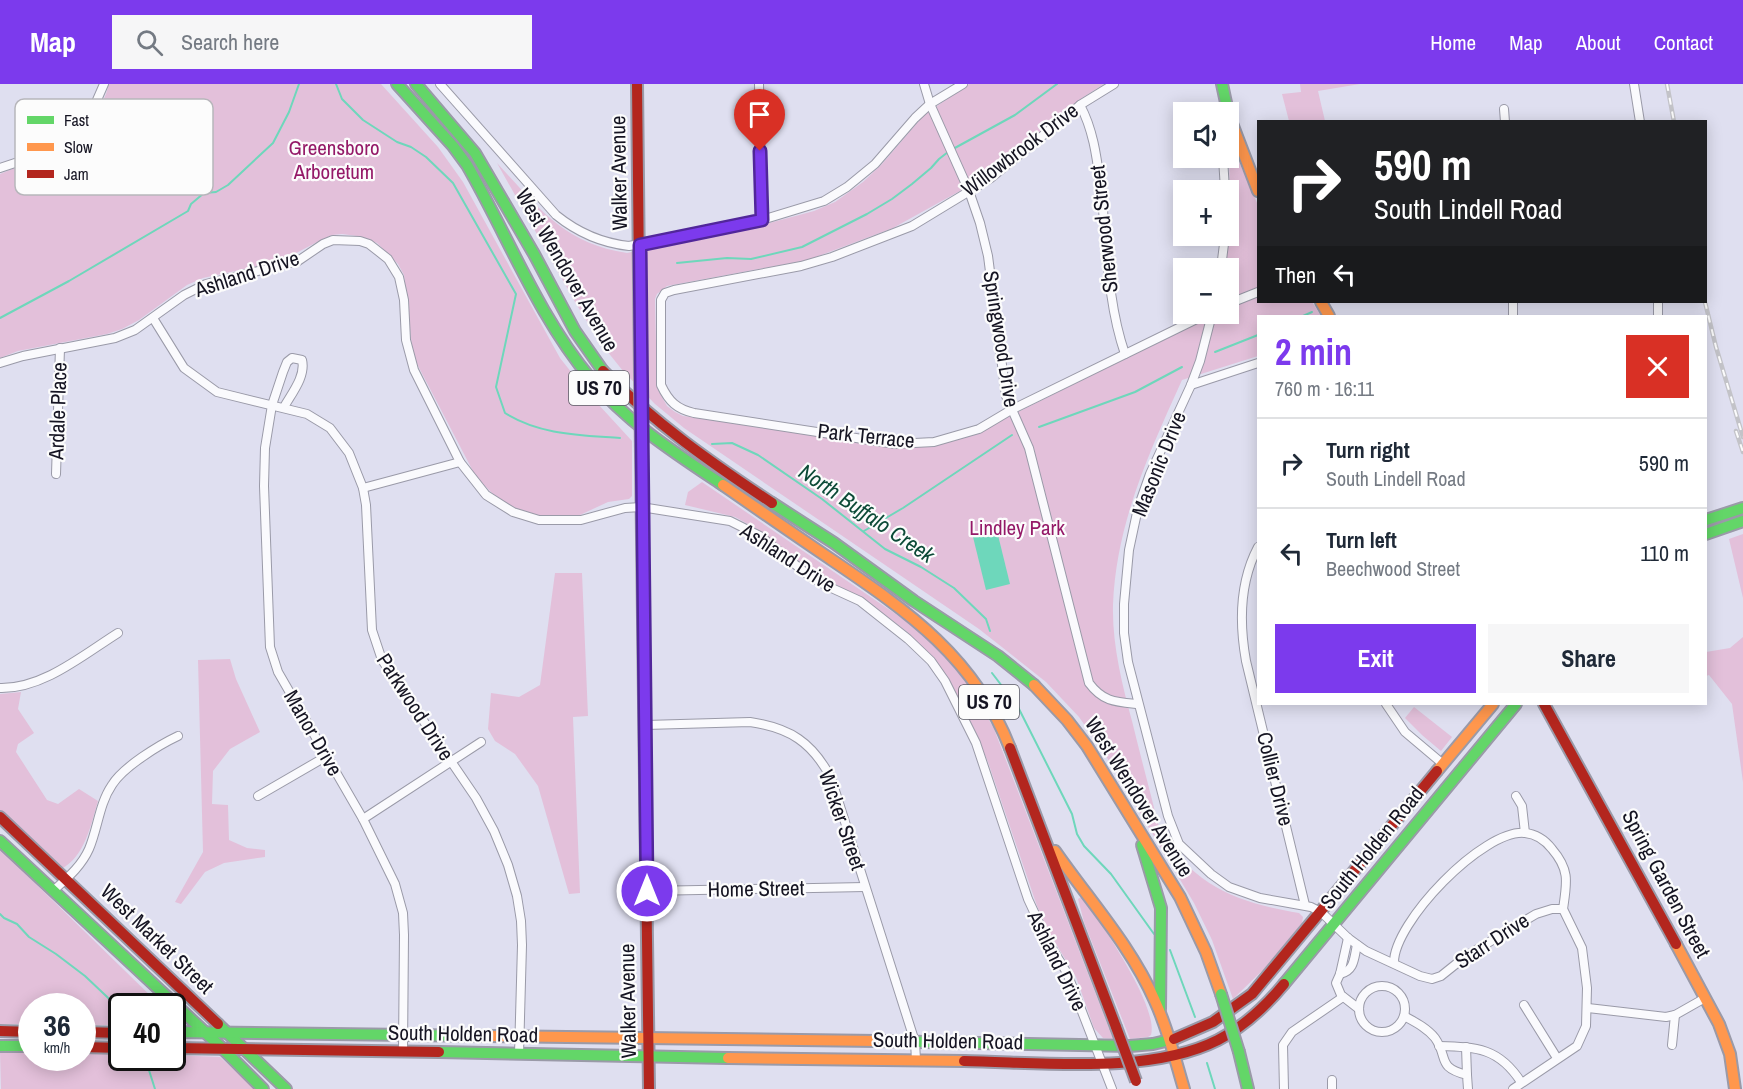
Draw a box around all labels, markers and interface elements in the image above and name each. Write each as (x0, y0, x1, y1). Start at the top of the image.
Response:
search box (112, 15, 532, 69)
text: Map (30, 23, 76, 61)
icon: search (133, 26, 166, 59)
text: Search here (181, 27, 279, 57)
text: Home (1430, 28, 1476, 57)
text: Map (1509, 28, 1543, 57)
text: About (1576, 28, 1621, 57)
text: Contact (1654, 28, 1713, 57)
pin (734, 89, 785, 151)
street label: Willowbrook Drive (955, 96, 1084, 203)
icon: arrive (743, 98, 776, 131)
legend (15, 99, 213, 195)
map controls (1173, 102, 1239, 324)
button: sound (1173, 102, 1239, 168)
text: Fast (64, 109, 89, 131)
street label: Walker Avenue (603, 115, 634, 231)
park label: Greensboro Arboretum (289, 133, 379, 186)
text: Slow (64, 136, 93, 158)
text: 590 m (1374, 137, 1472, 193)
icon: right (1275, 144, 1353, 222)
text: Jam (64, 163, 89, 185)
street label: Sherwood Street (1082, 164, 1125, 294)
button: + (1173, 180, 1239, 246)
street label: West Wendover Avenue (509, 183, 626, 357)
text: South Lindell Road (1374, 191, 1562, 227)
street label: Ashland Drive (190, 243, 303, 304)
button: − (1173, 258, 1239, 324)
icon: left (1328, 258, 1361, 291)
text: Then (1275, 260, 1316, 290)
street label: Springwood Drive (976, 269, 1027, 409)
text: 2 min (1275, 328, 1352, 376)
button: close (1626, 335, 1689, 398)
street label: Ardale Place (41, 362, 74, 461)
road number: US 70 (569, 371, 629, 405)
text: 760 m · 16:11 (1275, 375, 1374, 402)
street label: Masonic Drive (1124, 407, 1193, 521)
street label: Park Terrace (816, 416, 916, 455)
text: Turn right (1326, 435, 1410, 465)
icon: right (1275, 447, 1308, 480)
text: 590 m (1639, 448, 1689, 478)
water label: North Buffalo Creek (793, 456, 942, 570)
text: South Lindell Road (1326, 465, 1466, 492)
park label: Lindley Park (969, 513, 1065, 542)
street label: Ashland Drive (734, 515, 842, 599)
text: Turn left (1326, 525, 1397, 555)
icon: left (1275, 537, 1308, 570)
text: 110 m (1640, 538, 1689, 568)
text: Beechwood Street (1326, 555, 1460, 582)
button: Exit (1275, 624, 1476, 693)
button: Share (1488, 624, 1689, 693)
street label: Parkwood Drive (370, 647, 461, 766)
street label: Manor Drive (277, 684, 350, 781)
road number: US 70 (959, 685, 1019, 719)
street label: West Wendover Avenue (1078, 711, 1200, 882)
street label: Collier Drive (1250, 729, 1301, 829)
street label: Wicker Street (812, 766, 873, 874)
street label: South Holden Road (1313, 780, 1430, 915)
street label: Spring Garden Street (1615, 805, 1718, 963)
position arrow (615, 859, 679, 923)
street label: Home Street (707, 873, 805, 904)
street label: West Market Street (94, 877, 220, 1000)
street label: Ashland Drive (1020, 905, 1094, 1016)
street label: Starr Drive (1449, 906, 1535, 975)
street label: Walker Avenue (612, 943, 643, 1059)
speed limit sign: 40 (108, 993, 186, 1071)
text: 36 (43, 1005, 71, 1045)
street label: South Holden Road (388, 1018, 538, 1049)
street label: South Holden Road (873, 1025, 1023, 1056)
text: km/h (44, 1037, 70, 1058)

